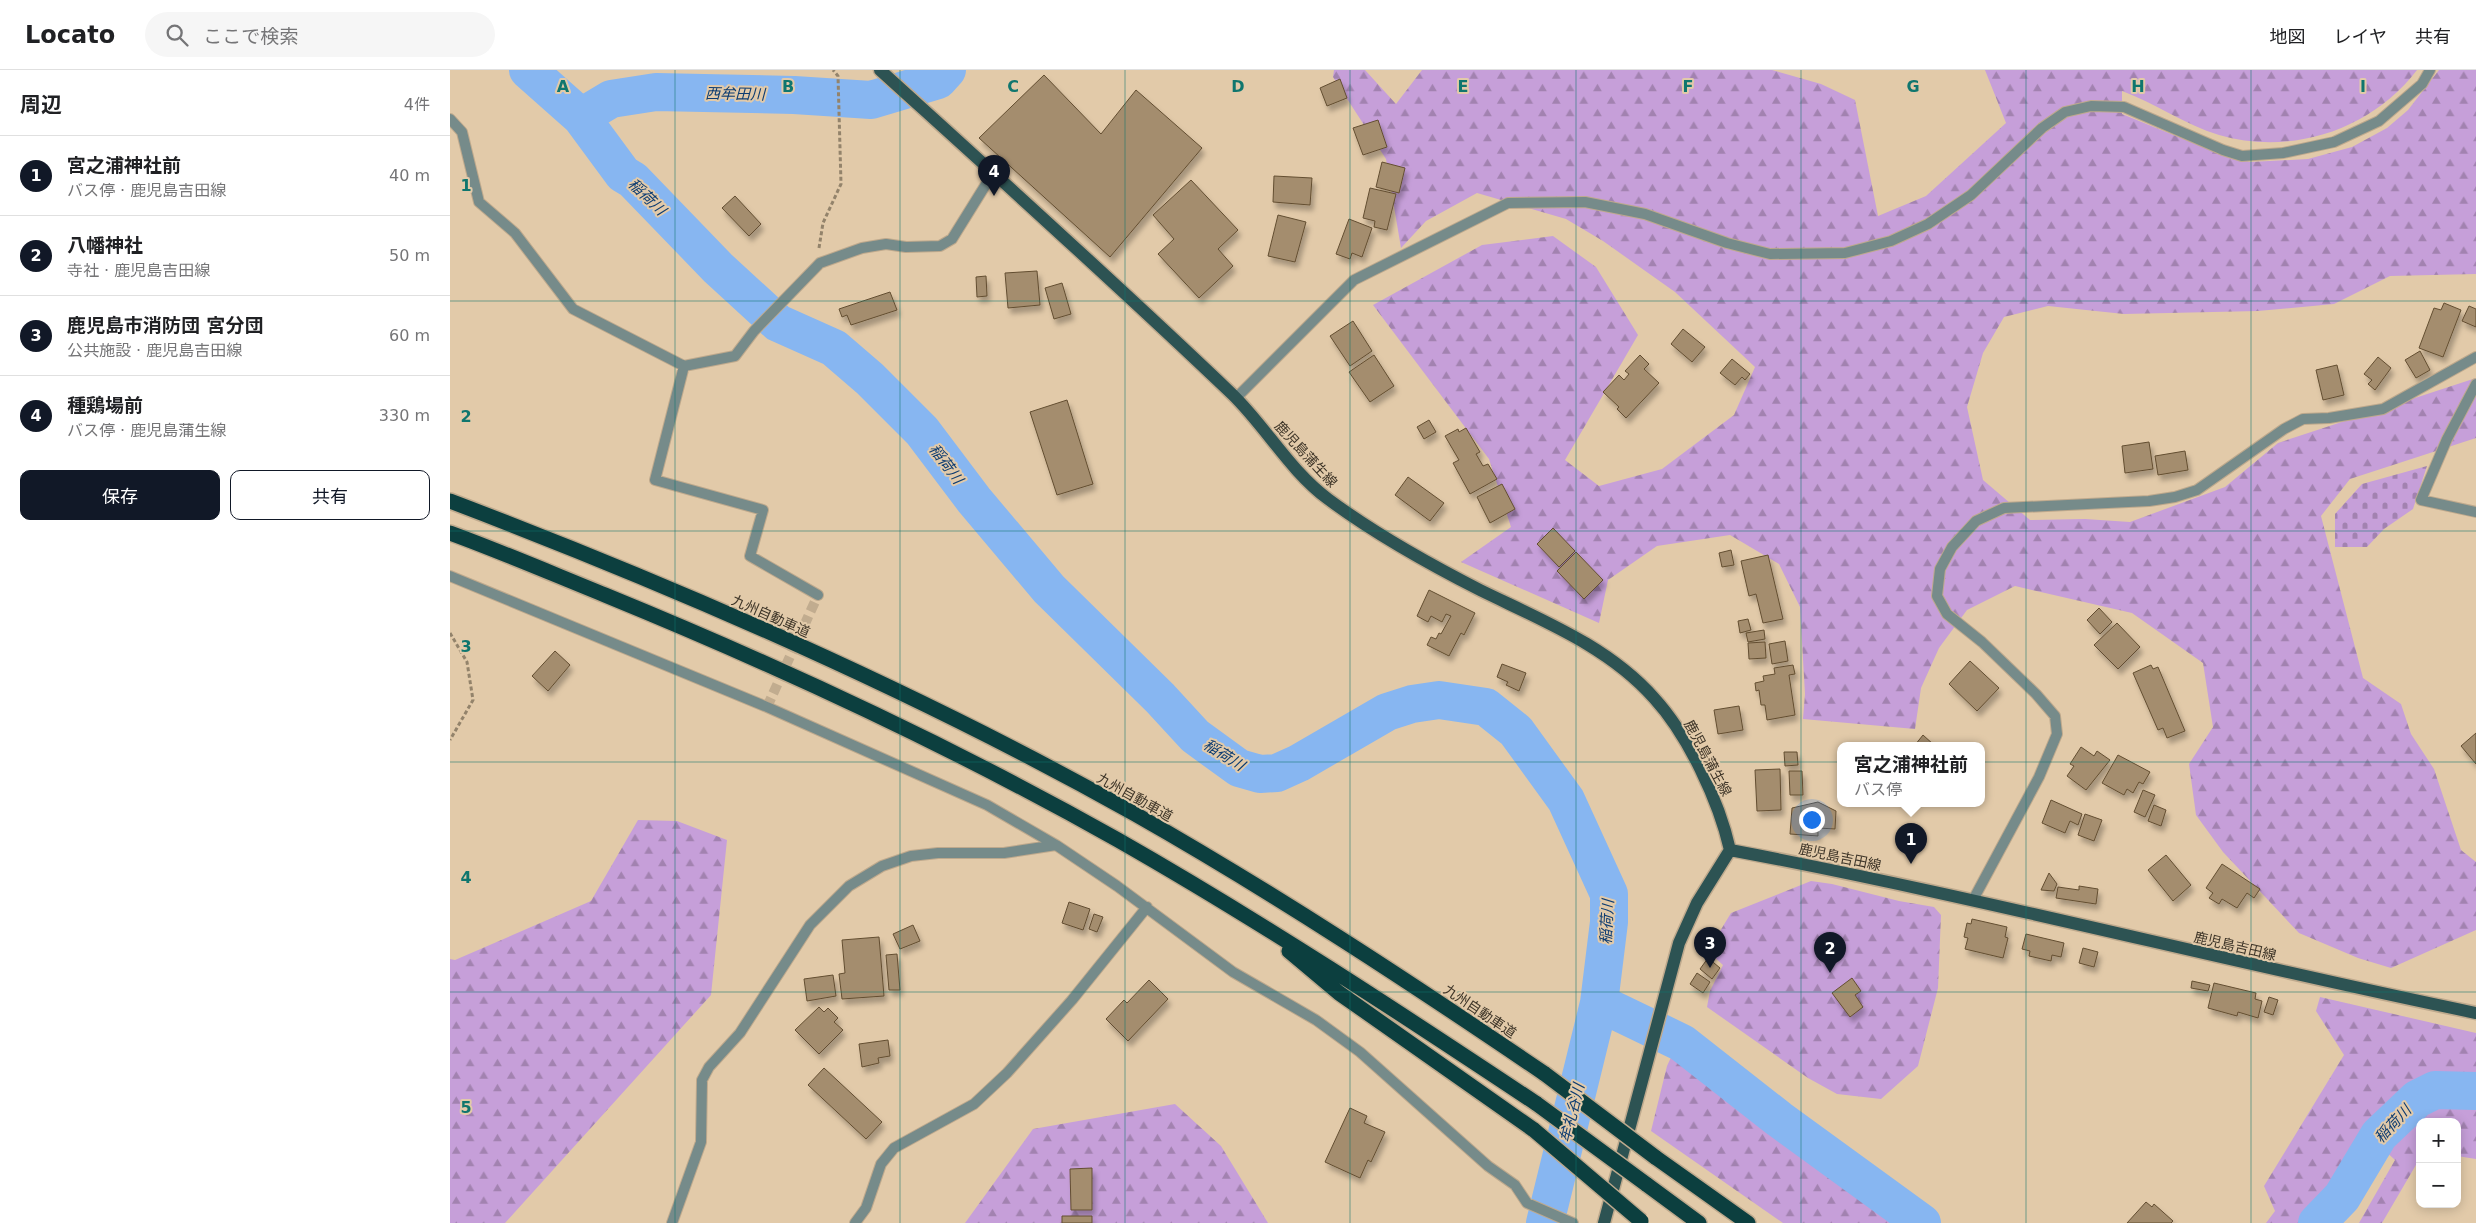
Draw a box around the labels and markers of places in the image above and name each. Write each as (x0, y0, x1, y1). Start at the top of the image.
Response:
pin: 4 (978, 155, 1010, 196)
pin: 1 (1895, 823, 1927, 864)
pin: 3 (1694, 927, 1726, 968)
pin: 2 (1814, 932, 1846, 973)

